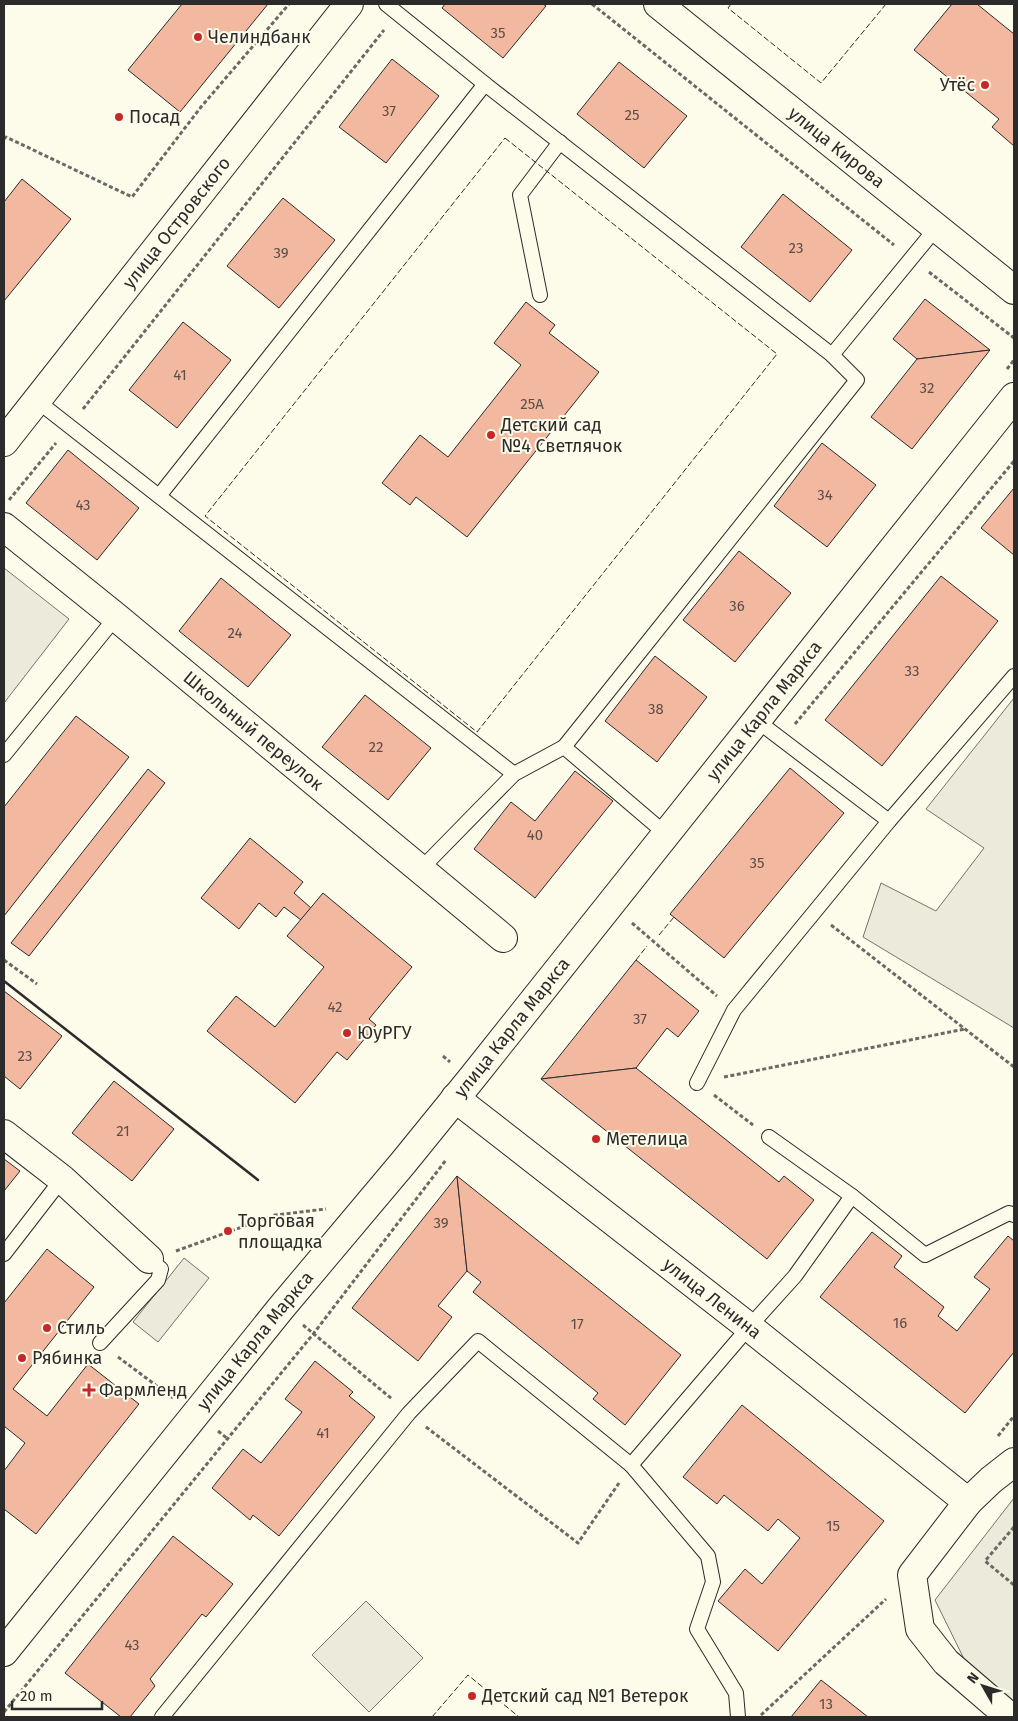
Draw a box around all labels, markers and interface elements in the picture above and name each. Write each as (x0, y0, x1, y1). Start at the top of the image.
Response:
house number: 35 (490, 24, 506, 42)
place label: Челиндбанк (208, 26, 311, 48)
marker: Челиндбанк (192, 31, 204, 43)
place label: Утёс (940, 74, 975, 96)
marker: Утёс (979, 79, 991, 91)
house number: 37 (382, 102, 396, 120)
street label: улица Кирова (784, 102, 889, 193)
place label: Посад (129, 106, 180, 128)
house number: 25 (625, 106, 639, 124)
marker: Посад (113, 111, 125, 123)
street label: улица Островского (118, 153, 235, 293)
house number: 23 (789, 239, 803, 257)
house number: 39 (273, 244, 289, 262)
house number: 41 (173, 366, 187, 384)
house number: 32 (920, 379, 934, 397)
house number: 25А (520, 395, 544, 413)
place label: Детский сад №4 Светлячок (500, 414, 623, 457)
marker: Детский сад №4 Светлячок (485, 429, 497, 441)
house number: 34 (817, 486, 833, 504)
house number: 43 (75, 496, 91, 514)
house number: 36 (729, 597, 745, 615)
house number: 24 (227, 624, 243, 642)
street label: улица Карла Маркса (702, 636, 827, 785)
house number: 33 (905, 662, 919, 680)
street label: Школьный переулок (179, 666, 328, 796)
house number: 38 (648, 700, 664, 718)
house number: 22 (369, 738, 383, 756)
house number: 40 (527, 826, 543, 844)
house number: 35 (749, 854, 765, 872)
street label: улица Карла Маркса (450, 953, 574, 1102)
house number: 42 (327, 998, 343, 1016)
house number: 37 (633, 1010, 647, 1028)
place label: ЮуРГУ (357, 1022, 412, 1044)
marker: ЮуРГУ (341, 1027, 353, 1039)
house number: 23 (18, 1047, 32, 1065)
house number: 21 (116, 1122, 130, 1140)
place label: Метелица (606, 1128, 688, 1150)
marker: Метелица (590, 1133, 602, 1145)
place label: Торговая площадка (238, 1210, 323, 1253)
house number: 39 (433, 1214, 449, 1232)
marker: Торговая площадка (222, 1225, 234, 1237)
street label: улица Ленина (659, 1253, 766, 1343)
street label: улица Карла Маркса (192, 1267, 318, 1415)
house number: 16 (893, 1314, 907, 1332)
house number: 17 (570, 1315, 584, 1333)
place label: Стиль (57, 1317, 105, 1339)
marker: Стиль (41, 1322, 53, 1334)
place label: Рябинка (32, 1347, 102, 1369)
marker: Рябинка (16, 1352, 28, 1364)
place label: Фармленд (99, 1379, 187, 1401)
marker: Фармленд (83, 1384, 95, 1396)
house number: 41 (316, 1424, 330, 1442)
house number: 15 (826, 1517, 840, 1535)
house number: 43 (124, 1636, 140, 1654)
north arrow (958, 1661, 1008, 1711)
text: N (964, 1669, 983, 1687)
scale bar (12, 1678, 102, 1710)
place label: Детский сад №1 Ветерок (481, 1685, 689, 1707)
text: 20 m (20, 1687, 53, 1705)
marker: Детский сад №1 Ветерок (466, 1690, 478, 1702)
house number: 13 (819, 1695, 833, 1713)

